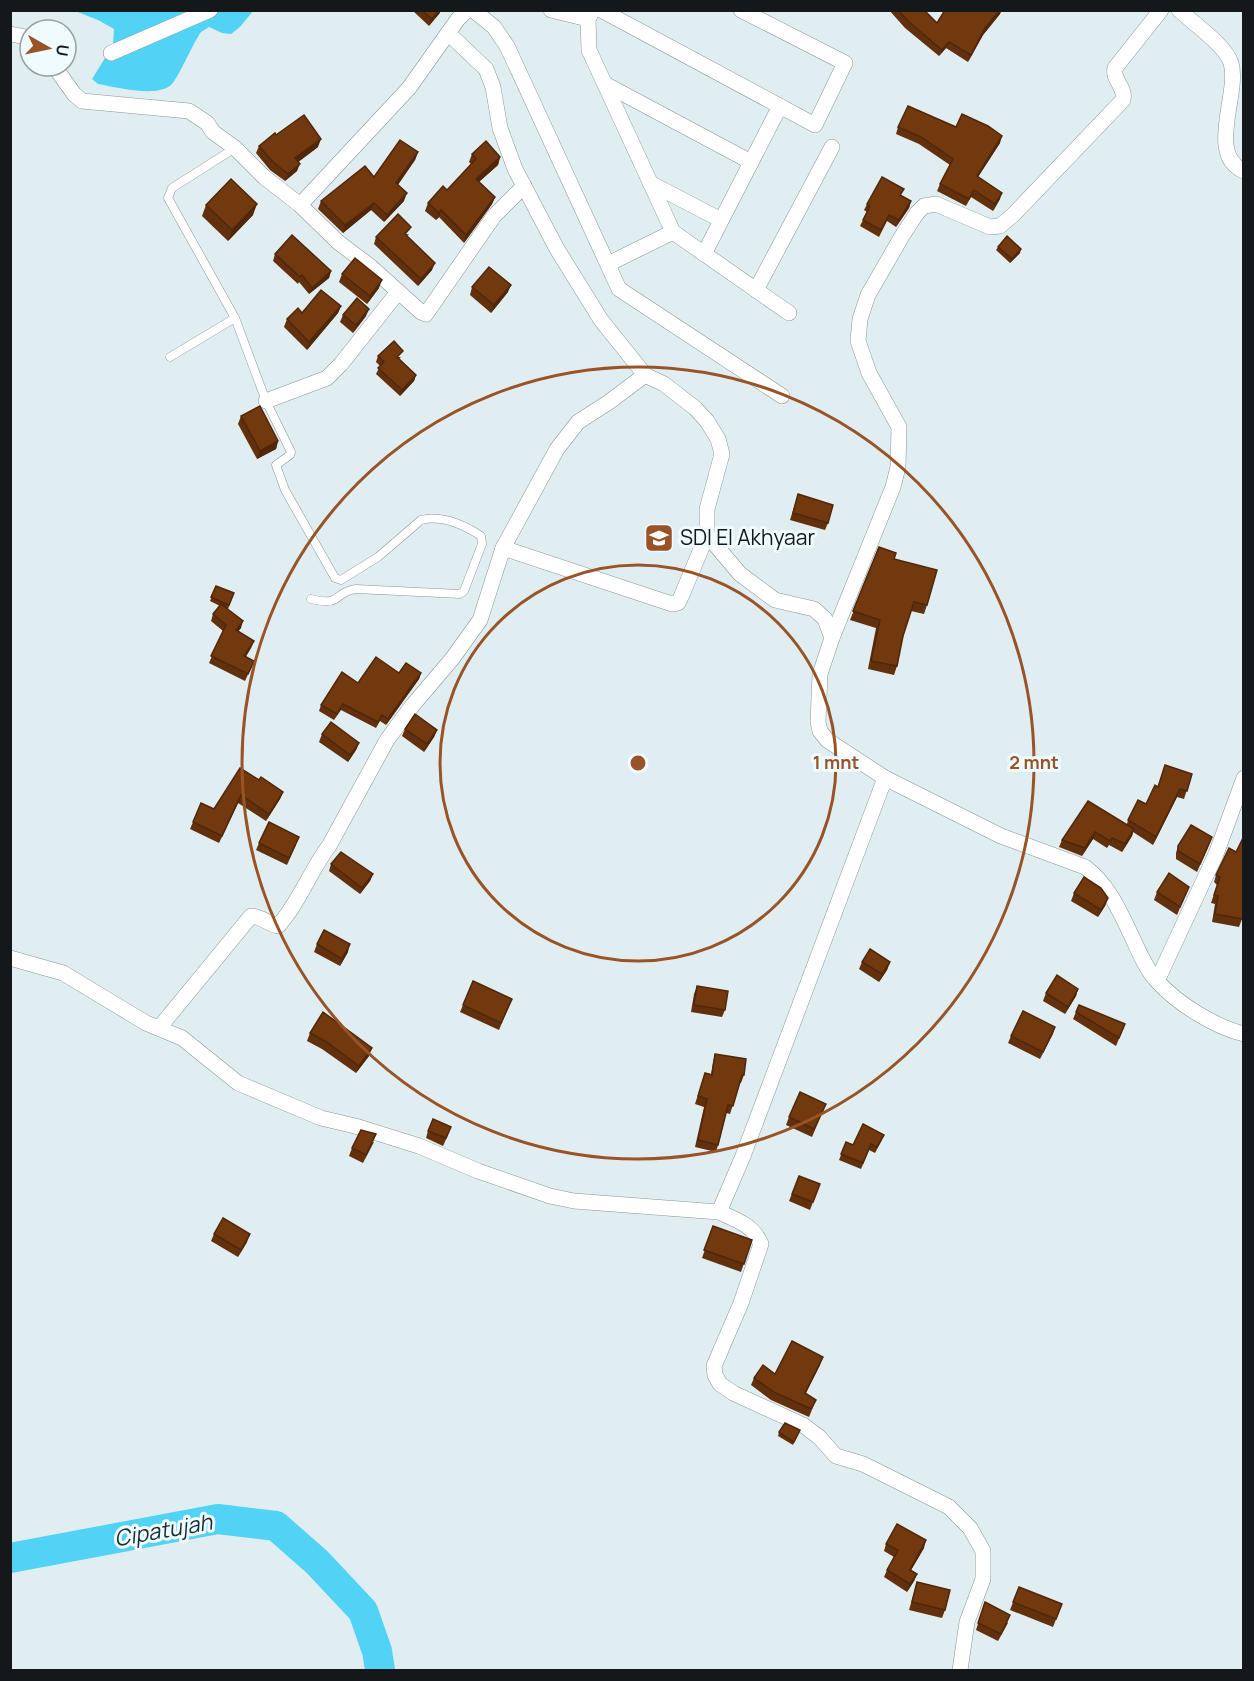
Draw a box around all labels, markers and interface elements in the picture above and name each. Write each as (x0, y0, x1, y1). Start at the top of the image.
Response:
north arrow (18, 18, 78, 78)
text: U (51, 43, 75, 58)
school or university icon: SDI El Akhyaar (643, 522, 675, 554)
place label: SDI El Akhyaar (680, 523, 815, 551)
text: 1 mnt (813, 750, 859, 774)
text: 2 mnt (1009, 750, 1059, 774)
centre of rings (628, 753, 648, 773)
water label: Cipatujah (112, 1506, 215, 1553)

